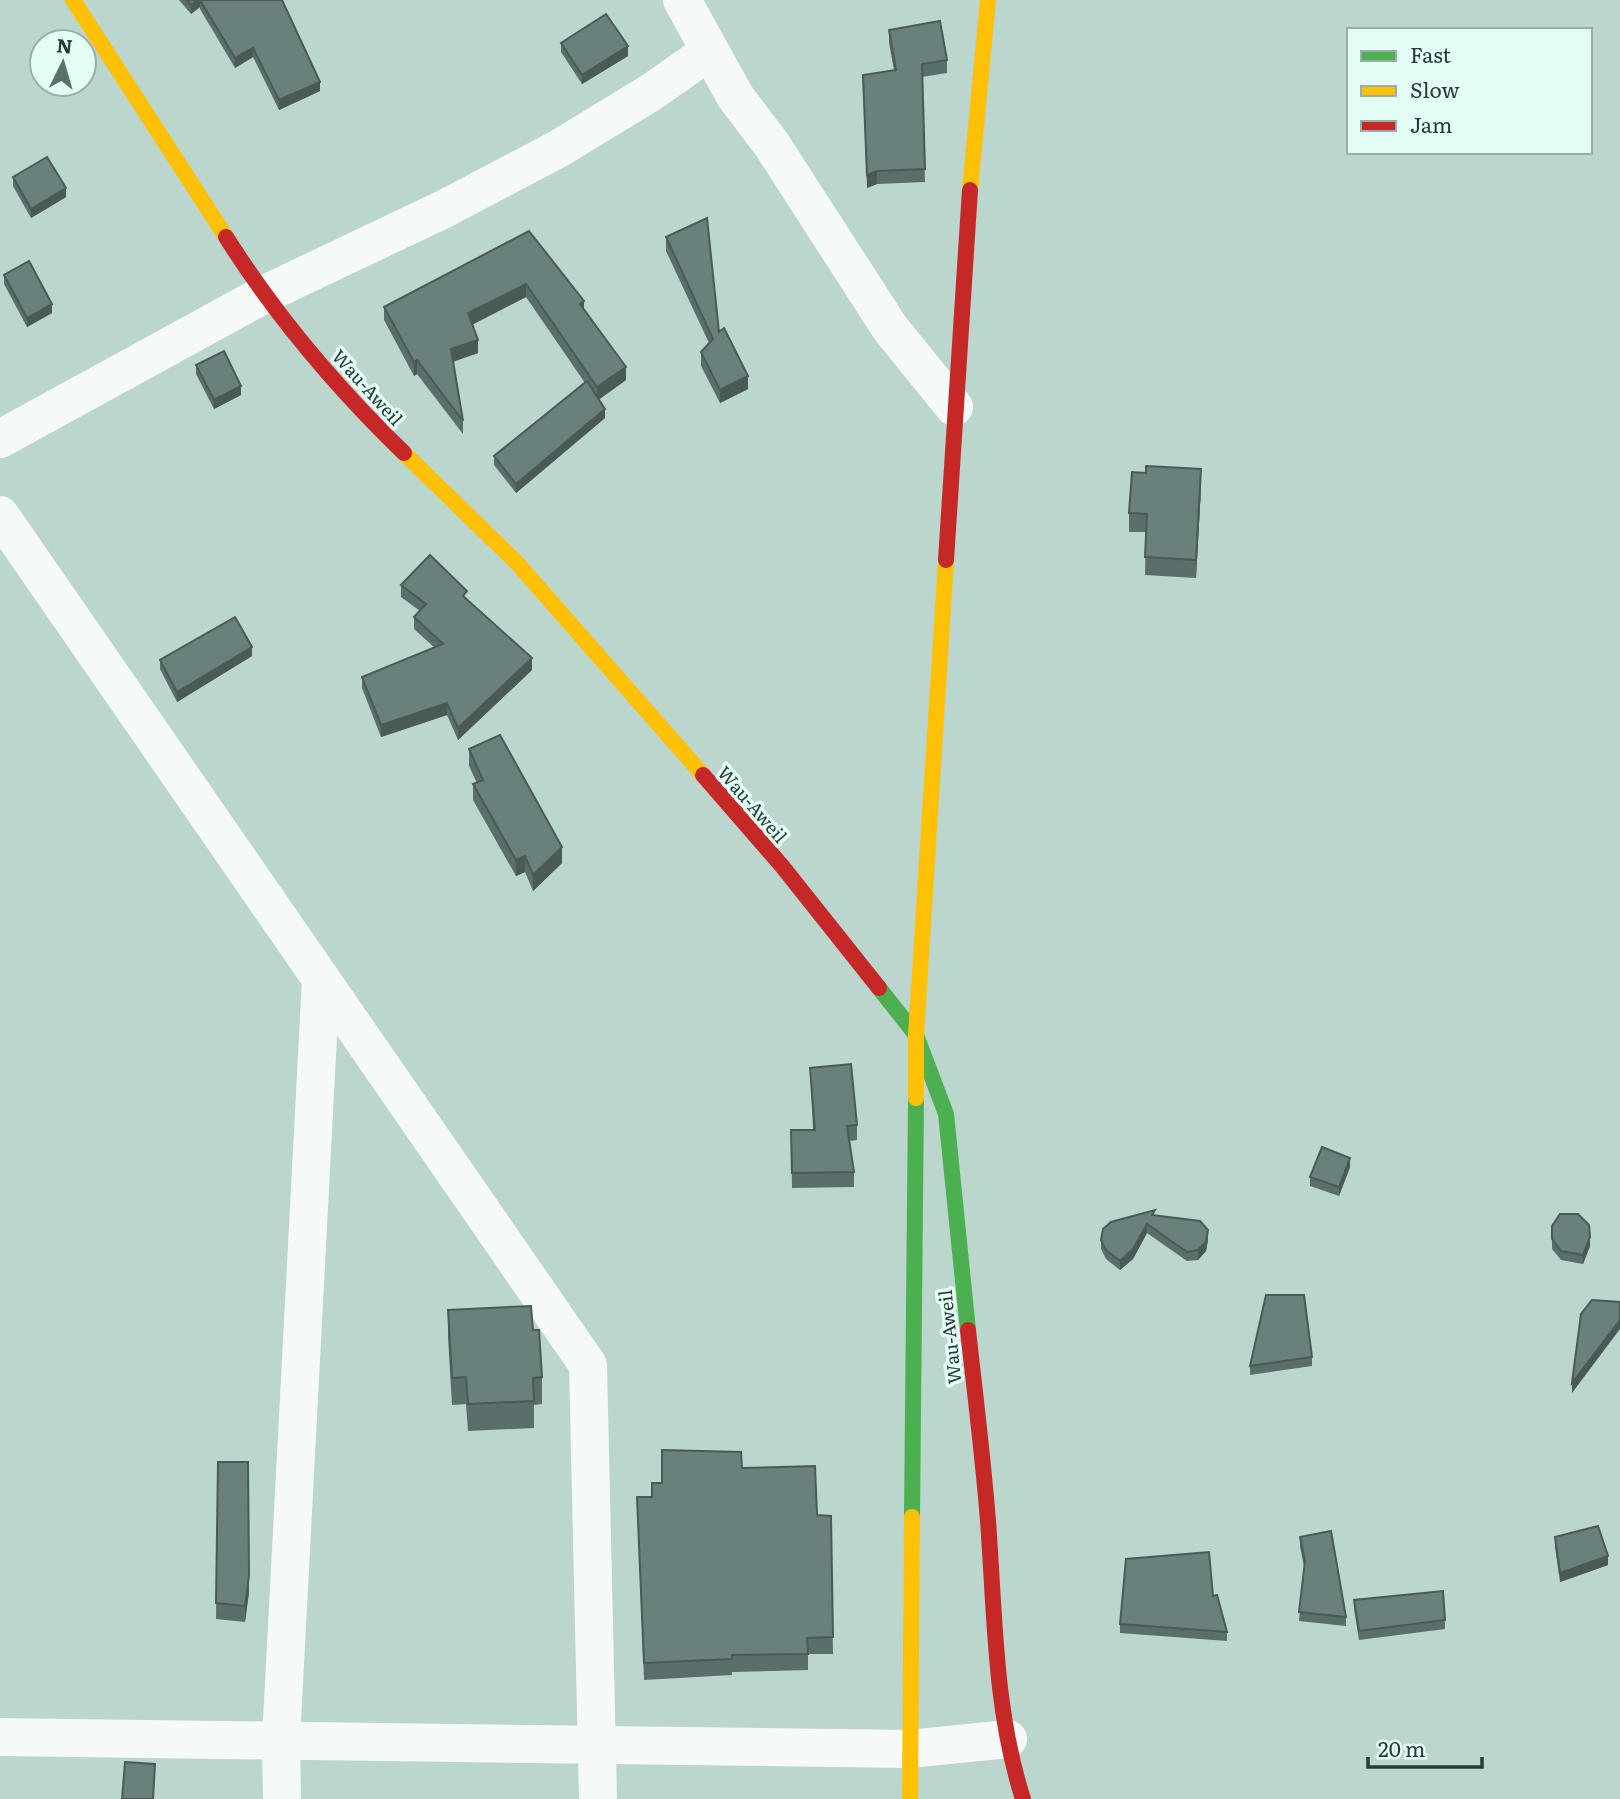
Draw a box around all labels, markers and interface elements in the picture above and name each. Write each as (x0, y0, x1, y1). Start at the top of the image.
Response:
north arrow (28, 28, 98, 98)
legend (1347, 28, 1592, 154)
text: N (55, 30, 74, 60)
text: Fast (1410, 38, 1451, 69)
text: Slow (1410, 73, 1460, 104)
text: Jam (1410, 108, 1452, 139)
street label: Wau-Aweil (326, 343, 410, 431)
street label: Wau-Aweil (712, 760, 794, 848)
street label: Wau-Aweil (931, 1289, 967, 1385)
scale bar (1368, 1726, 1482, 1770)
text: 20 m (1378, 1732, 1425, 1763)

